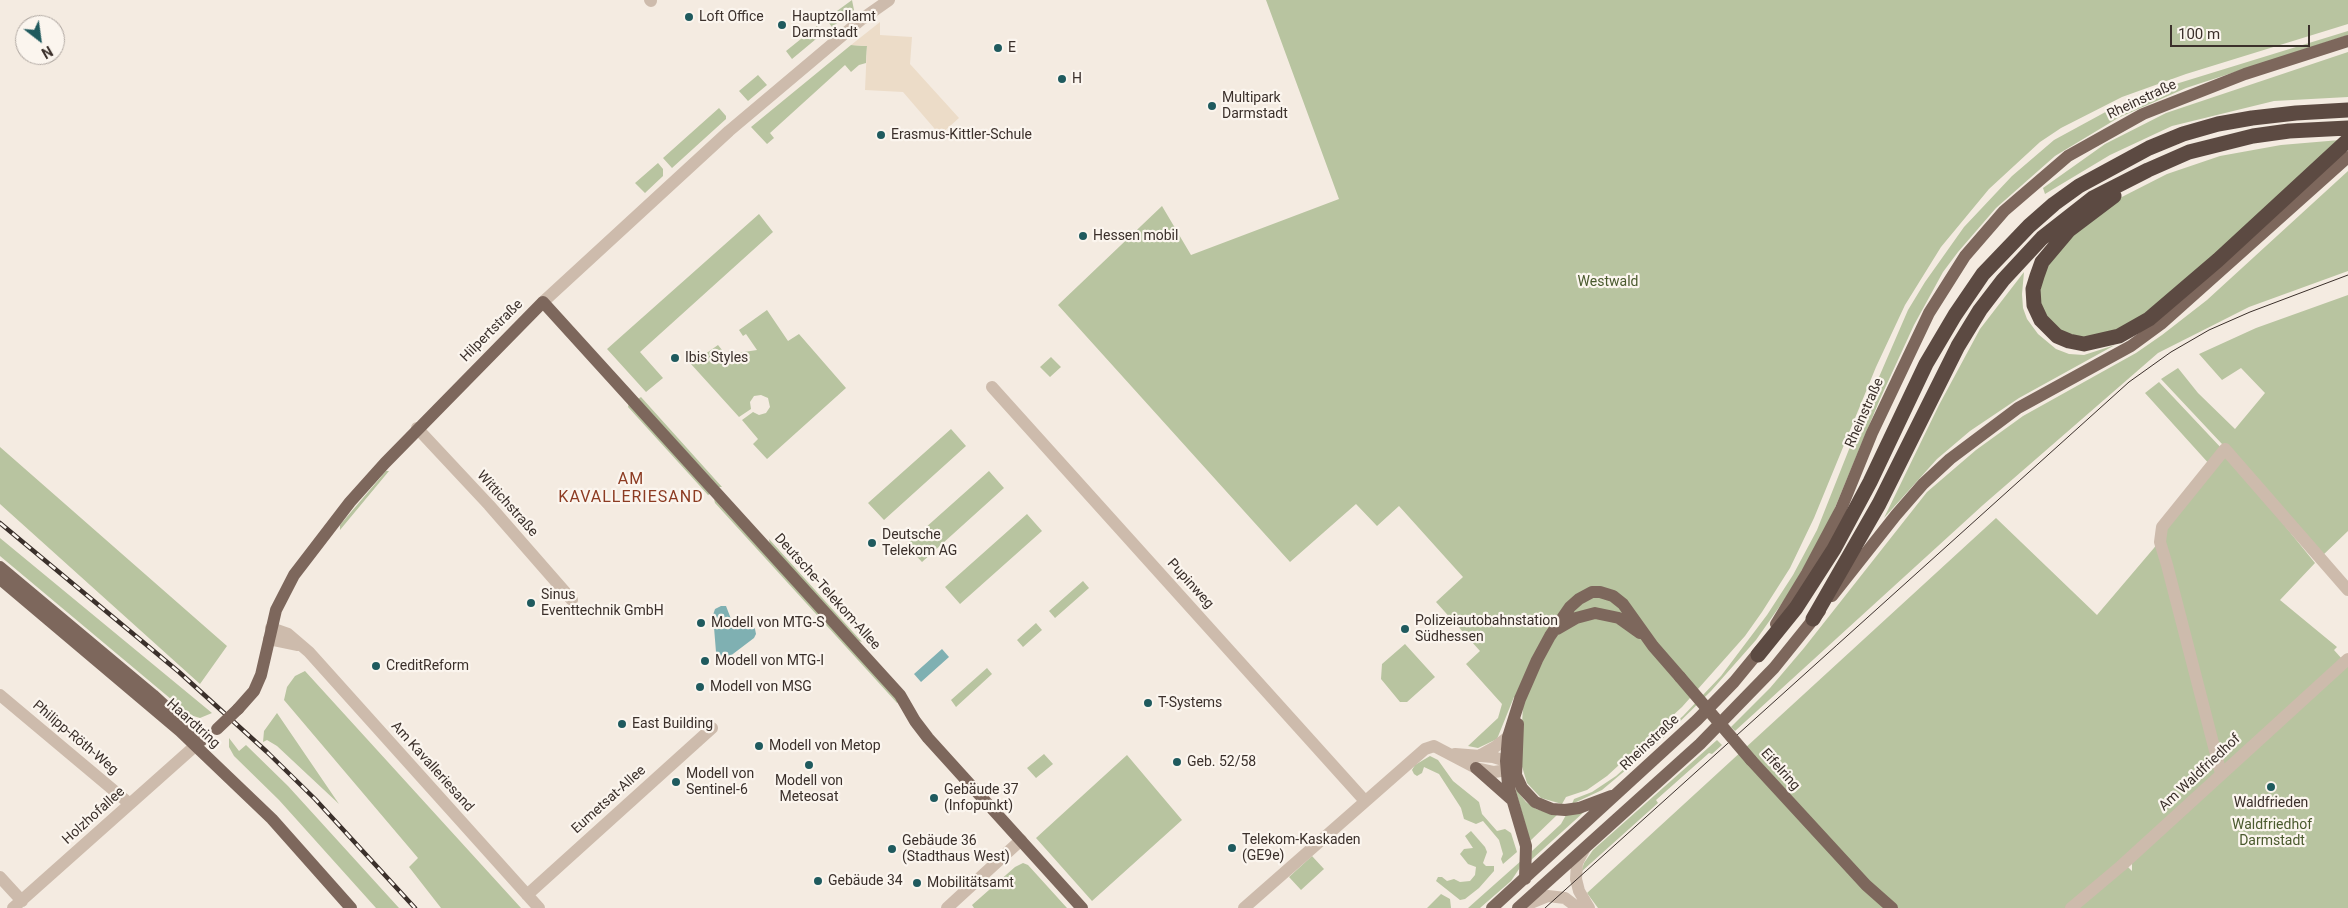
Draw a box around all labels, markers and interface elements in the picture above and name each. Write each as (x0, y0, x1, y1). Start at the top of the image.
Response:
place label: Loft Office (699, 9, 764, 25)
place label: Hauptzollamt Darmstadt (792, 9, 876, 41)
marker: Loft Office (683, 11, 695, 23)
north arrow (15, 15, 65, 65)
scale bar (2173, 15, 2313, 47)
marker: Hauptzollamt Darmstadt (776, 19, 788, 31)
text: 100 m (2178, 25, 2220, 43)
place label: E (1008, 40, 1016, 56)
marker: E (992, 42, 1004, 54)
text: N (39, 43, 55, 62)
place label: H (1072, 71, 1082, 87)
marker: H (1056, 73, 1068, 85)
street label: Rheinstraße (2105, 77, 2179, 123)
place label: Multipark Darmstadt (1222, 90, 1288, 122)
marker: Multipark Darmstadt (1206, 100, 1218, 112)
place label: Erasmus-Kittler-Schule (891, 127, 1032, 143)
marker: Erasmus-Kittler-Schule (875, 129, 887, 141)
place label: Hessen mobil (1093, 228, 1178, 244)
marker: Hessen mobil (1077, 230, 1089, 242)
park label: Westwald (1578, 274, 1638, 290)
street label: Hilpertstraße (457, 296, 527, 366)
place label: Ibis Styles (685, 350, 748, 366)
marker: Ibis Styles (669, 352, 681, 364)
street label: Rheinstraße (1842, 376, 1888, 450)
street label: Wittichstraße (473, 468, 541, 540)
district label: AM KAVALLERIESAND (557, 470, 705, 508)
place label: Deutsche Telekom AG (882, 527, 957, 560)
street label: Deutsche-Telekom-Allee (770, 530, 884, 654)
marker: Deutsche Telekom AG (866, 537, 878, 549)
street label: Pupinweg (1163, 556, 1217, 612)
place label: Sinus Eventtechnik GmbH (541, 587, 664, 620)
marker: Sinus Eventtechnik GmbH (525, 597, 537, 609)
place label: Polizeiautobahnstation Südhessen (1415, 613, 1558, 646)
place label: Modell von MTG-S (711, 615, 825, 631)
marker: Modell von MTG-S (695, 617, 707, 629)
marker: Polizeiautobahnstation Südhessen (1399, 623, 1411, 635)
place label: Modell von MTG-I (715, 653, 824, 669)
marker: Modell von MTG-I (699, 655, 711, 667)
place label: CreditReform (386, 658, 469, 674)
marker: CreditReform (370, 660, 382, 672)
place label: Modell von MSG (710, 679, 812, 695)
marker: Modell von MSG (694, 681, 706, 693)
place label: T-Systems (1158, 695, 1222, 711)
street label: Haardtring (163, 696, 223, 752)
street label: Philipp-Röth-Weg (29, 697, 121, 779)
marker: T-Systems (1142, 697, 1154, 709)
street label: Rheinstraße (1617, 711, 1683, 775)
place label: East Building (632, 716, 713, 732)
street label: Am Kavalleriesand (387, 718, 477, 816)
marker: East Building (616, 718, 628, 730)
street label: Am Waldfriedhof (2156, 731, 2244, 815)
place label: Modell von Metop (769, 738, 881, 754)
marker: Modell von Metop (753, 740, 765, 752)
street label: Eifelring (1757, 746, 1803, 794)
place label: Geb. 52/58 (1187, 754, 1256, 770)
marker: Geb. 52/58 (1171, 756, 1183, 768)
marker: Modell von Meteosat (803, 759, 815, 771)
street label: Eumetsat-Allee (568, 762, 650, 838)
place label: Modell von Sentinel-6 (686, 766, 754, 799)
place label: Modell von Meteosat (775, 773, 843, 806)
marker: Modell von Sentinel-6 (670, 776, 682, 788)
marker: Waldfrieden (2265, 781, 2277, 793)
place label: Gebäude 37 (Infopunkt) (944, 782, 1019, 814)
street label: Holzhofallee (59, 784, 129, 848)
marker: Gebäude 37 (Infopunkt) (928, 792, 940, 804)
place label: Waldfrieden (2234, 795, 2308, 811)
park label: Waldfriedhof Darmstadt (2232, 817, 2312, 850)
place label: Telekom-Kaskaden (GE9e) (1242, 832, 1361, 864)
place label: Gebäude 36 (Stadthaus West) (902, 833, 1010, 866)
marker: Telekom-Kaskaden (GE9e) (1226, 842, 1238, 854)
marker: Gebäude 36 (Stadthaus West) (886, 843, 898, 855)
place label: Gebäude 34 (828, 873, 903, 889)
marker: Gebäude 34 (812, 875, 824, 887)
place label: Mobilitätsamt (927, 875, 1014, 891)
marker: Mobilitätsamt (911, 877, 923, 889)

